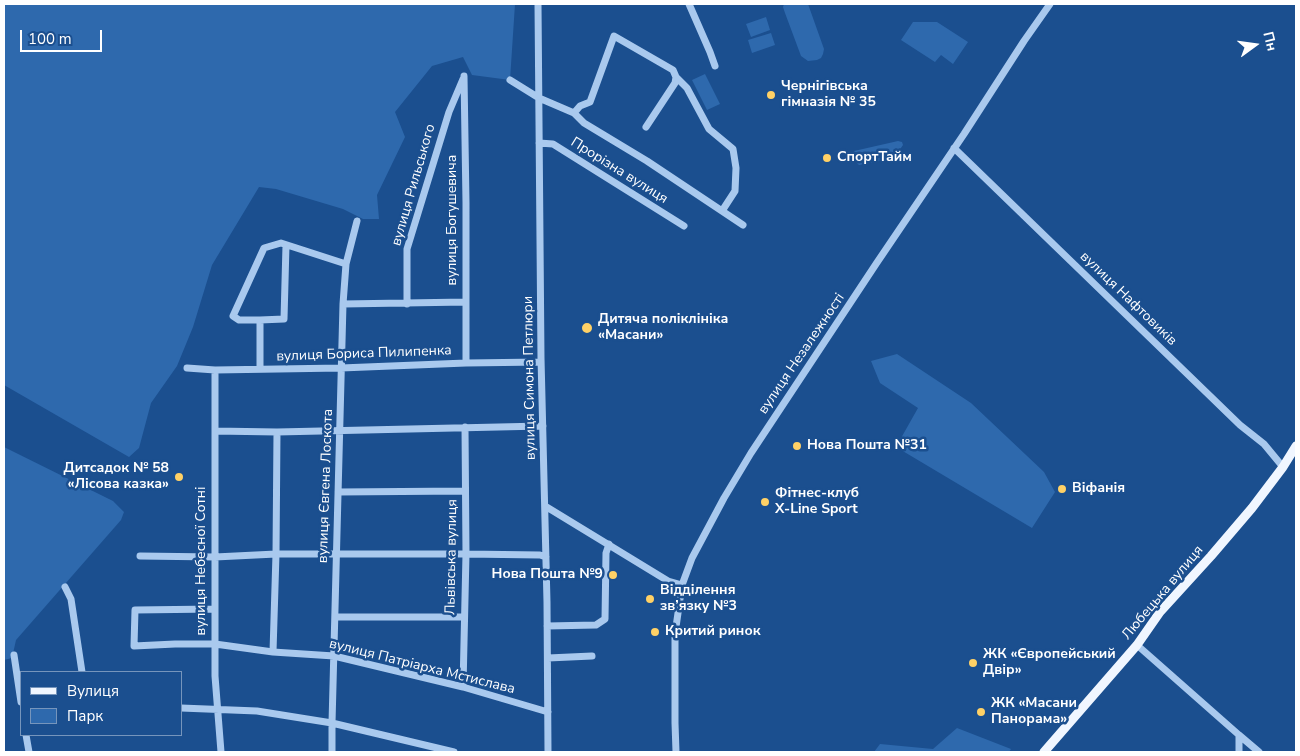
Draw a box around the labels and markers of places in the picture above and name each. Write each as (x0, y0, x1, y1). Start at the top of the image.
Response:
place label: Чернігівська гімназія № 35 (781, 79, 876, 111)
marker: Чернігівська гімназія № 35 (765, 89, 777, 101)
place label: СпортТайм (837, 150, 912, 166)
marker: СпортТайм (821, 152, 833, 164)
place label: Дитяча поліклініка «Масани» (598, 312, 728, 344)
marker: Дитяча поліклініка «Масани» (580, 321, 594, 335)
place label: Нова Пошта №31 (807, 438, 927, 454)
marker: Нова Пошта №31 (791, 440, 803, 452)
place label: Дитсадок № 58 «Лісова казка» (64, 461, 169, 494)
marker: Дитсадок № 58 «Лісова казка» (173, 471, 185, 483)
place label: Віфанія (1072, 481, 1125, 497)
marker: Віфанія (1056, 483, 1068, 495)
place label: Фітнес-клуб X-Line Sport (775, 486, 859, 518)
marker: Фітнес-клуб X-Line Sport (759, 496, 771, 508)
place label: Нова Пошта №9 (492, 567, 603, 583)
marker: Нова Пошта №9 (607, 569, 619, 581)
place label: Відділення зв’язку №3 (660, 583, 737, 616)
marker: Відділення зв’язку №3 (644, 593, 656, 605)
place label: Критий ринок (665, 624, 760, 640)
marker: Критий ринок (649, 626, 661, 638)
place label: ЖК «Європейський Двір» (983, 647, 1116, 680)
marker: ЖК «Європейський Двір» (967, 657, 979, 669)
place label: ЖК «Масани Панорама» (991, 696, 1077, 729)
marker: ЖК «Масани Панорама» (975, 706, 987, 718)

